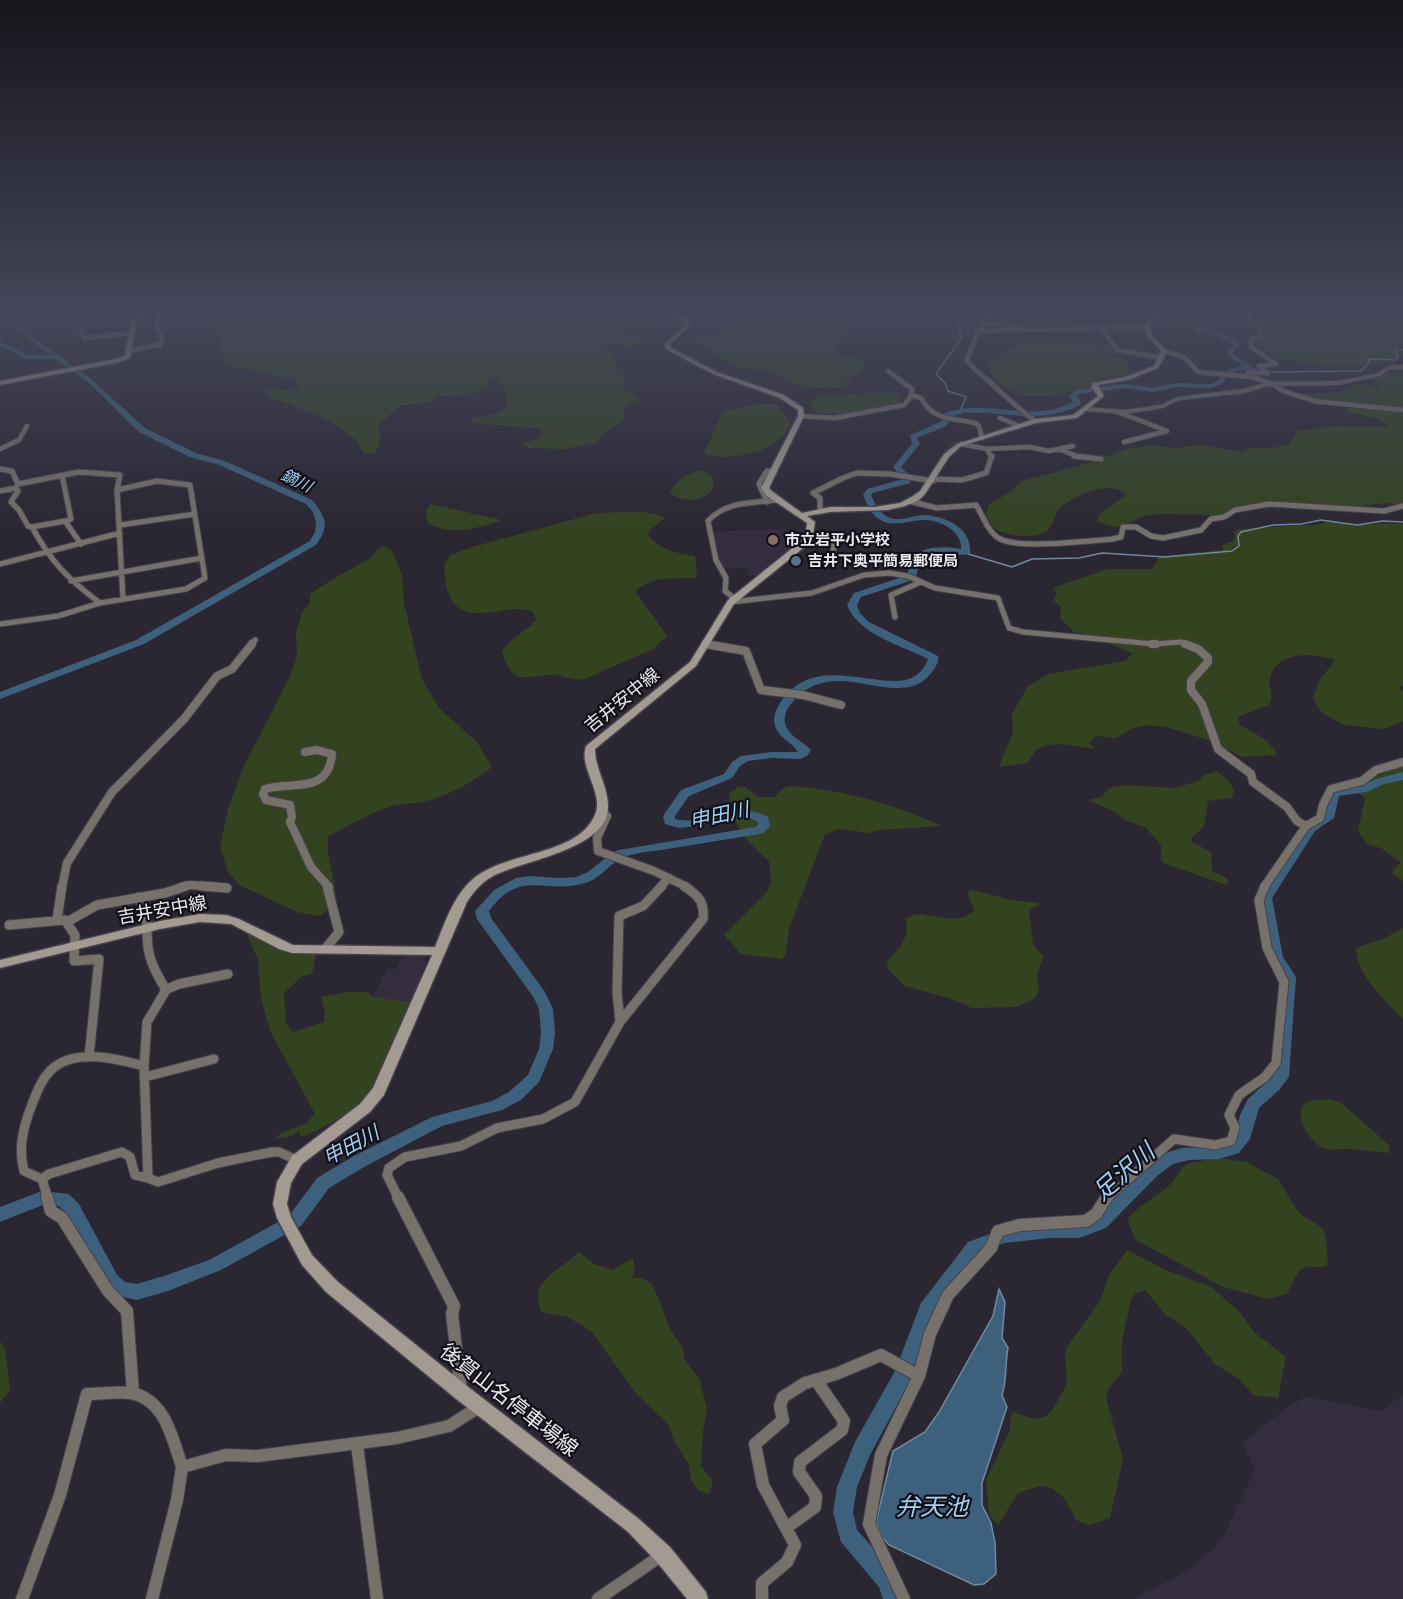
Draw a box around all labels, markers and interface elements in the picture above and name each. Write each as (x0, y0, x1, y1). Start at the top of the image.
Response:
water label: 鏑川 (278, 463, 318, 498)
place label: 市立岩平小学校 (785, 529, 890, 550)
marker: 市立岩平小学校 (766, 533, 780, 547)
place label: 吉井下奥平簡易郵便局 (808, 550, 958, 571)
marker: 吉井下奥平簡易郵便局 (789, 554, 803, 568)
street label: 吉井安中線 (579, 662, 665, 738)
water label: 申田川 (687, 795, 753, 834)
street label: 吉井安中線 (115, 889, 208, 930)
water label: 申田川 (318, 1118, 385, 1171)
water label: 足沢川 (1086, 1134, 1163, 1207)
street label: 後賀山名停車場線 (434, 1336, 584, 1463)
water label: 弁天池 (896, 1490, 970, 1522)

